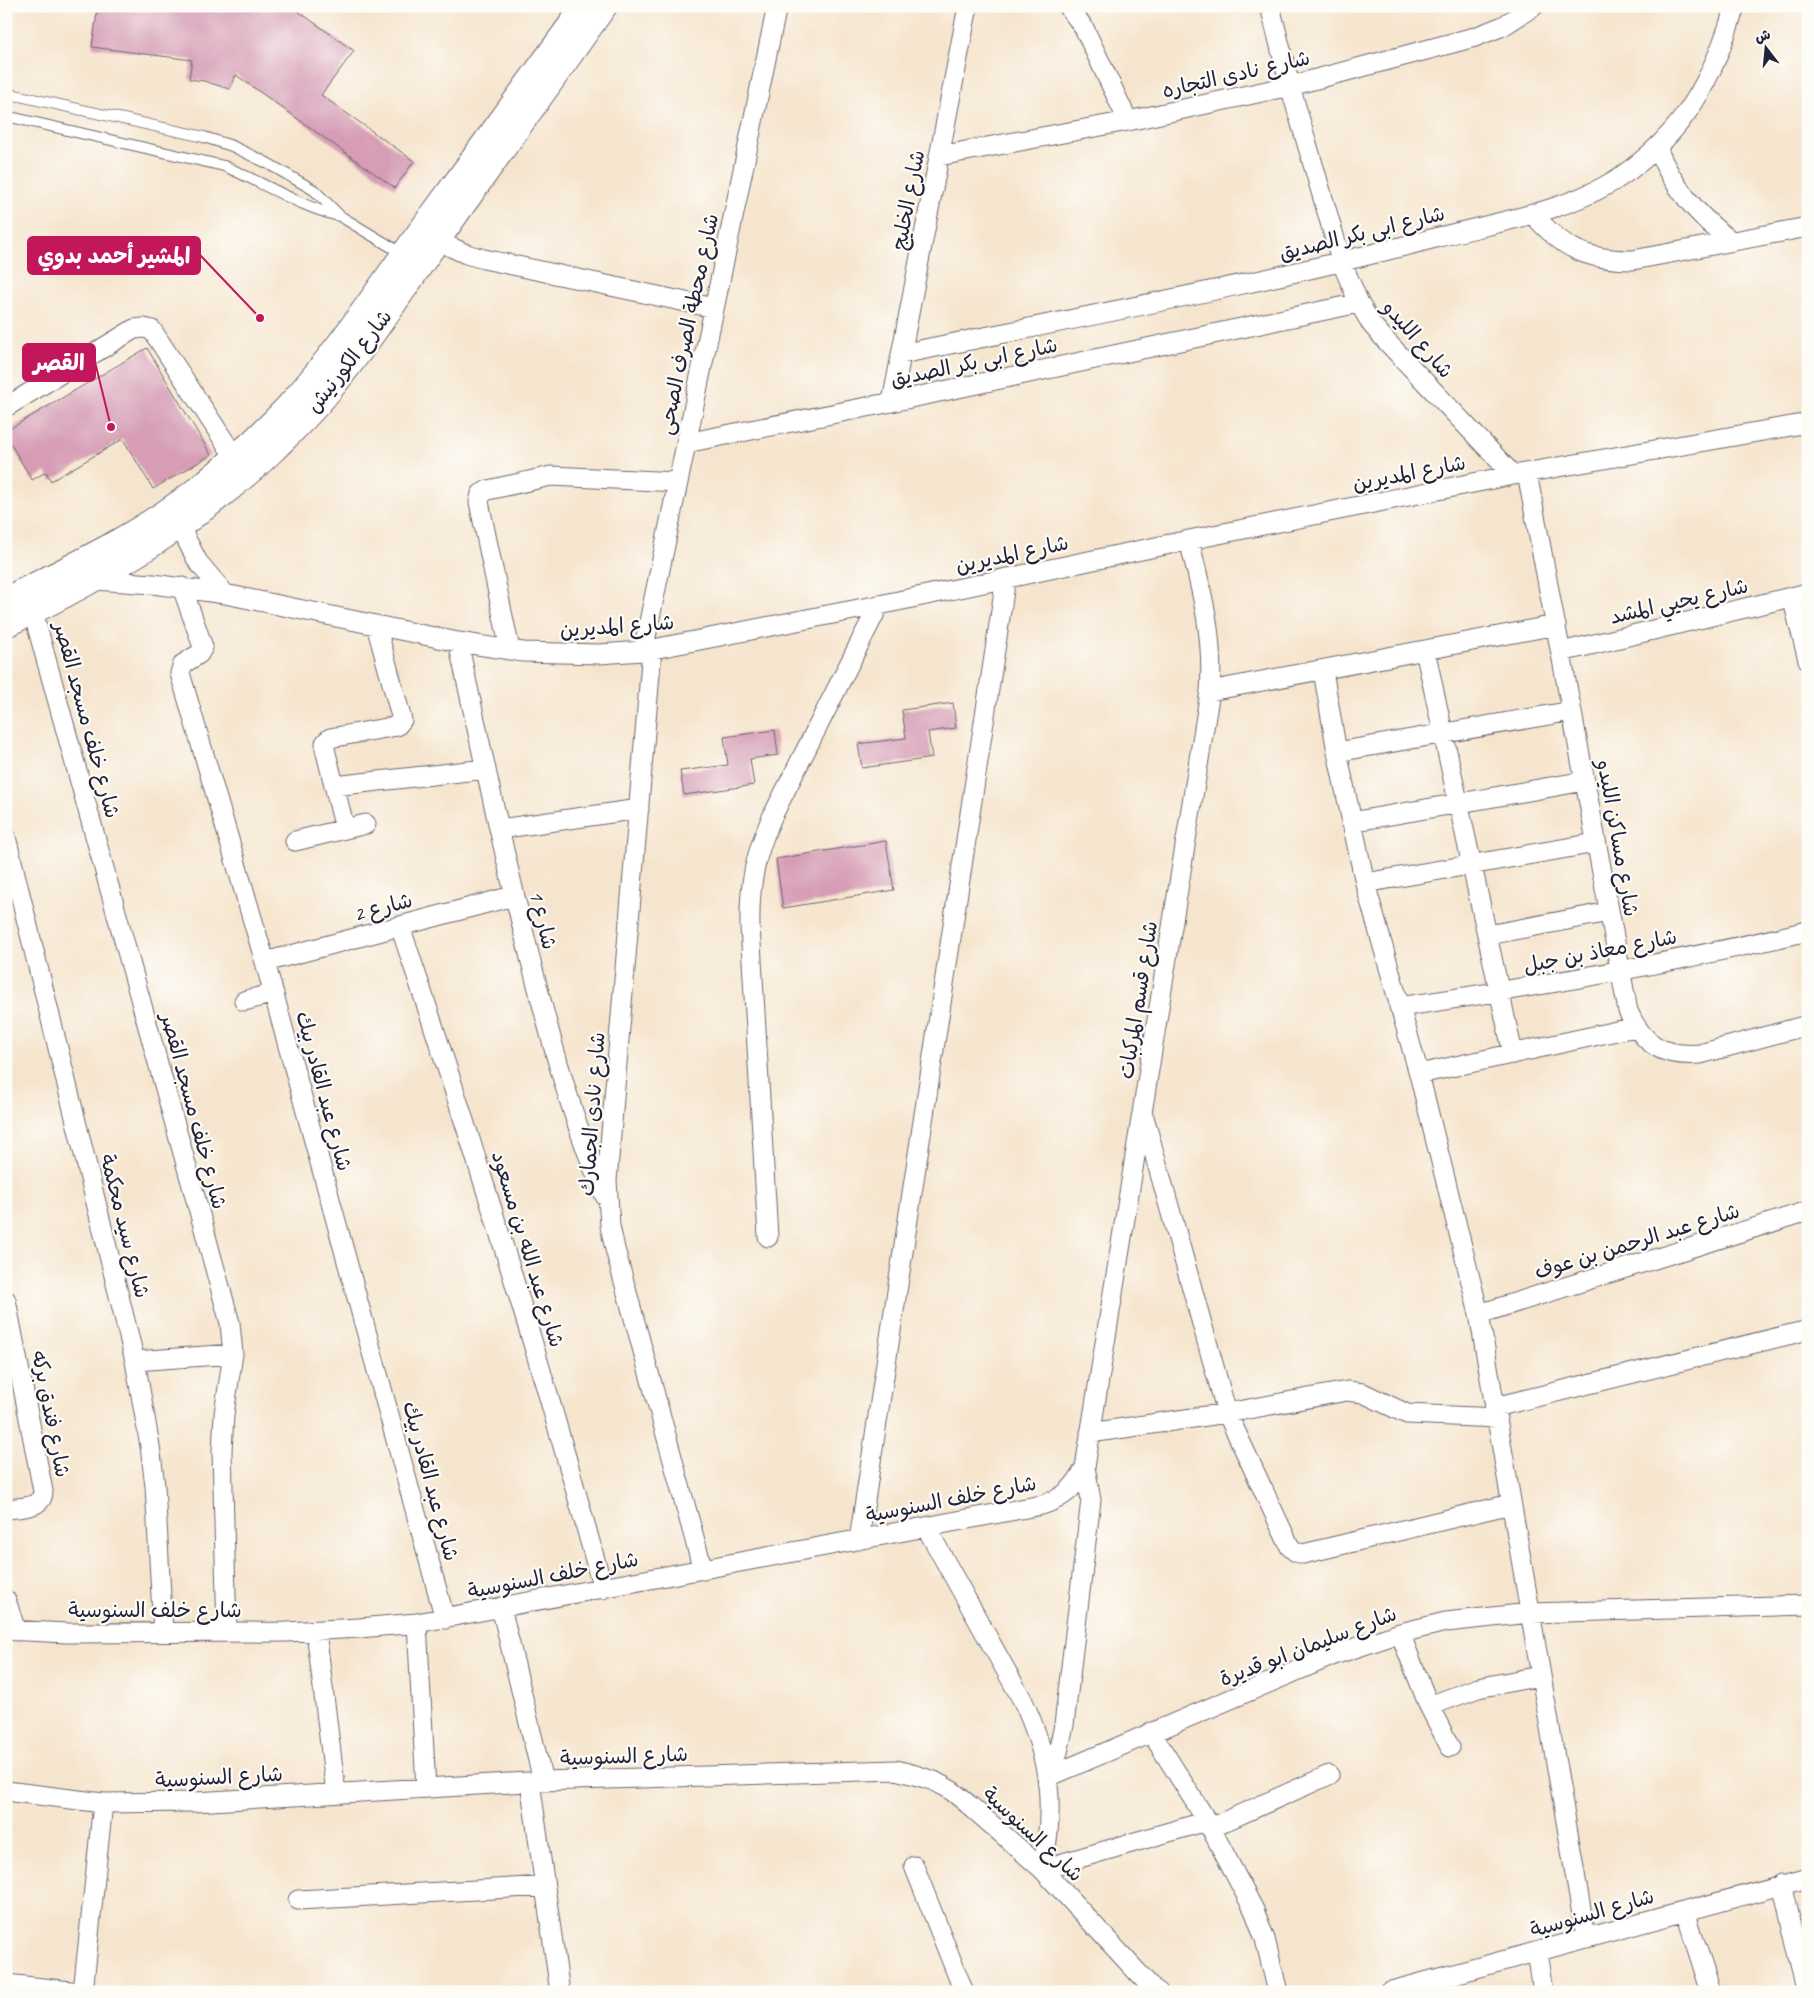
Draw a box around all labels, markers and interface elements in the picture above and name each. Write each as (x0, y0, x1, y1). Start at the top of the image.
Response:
north arrow (1742, 22, 1792, 72)
text: ش (1753, 26, 1772, 46)
street label: شارع نادى التجاره (1160, 44, 1313, 106)
street label: شارع الخليج (886, 148, 932, 253)
street label: شارع ابى بكر الصديق (1276, 200, 1448, 268)
street label: شارع محطة الصرف الصحى (652, 211, 726, 437)
callout: المشير أحمد بدوي (28, 237, 200, 274)
text: المشير أحمد بدوي (38, 242, 190, 272)
street label: شارع الليدو (1375, 294, 1459, 385)
street label: شارع الكورنيش (300, 304, 399, 419)
street label: شارع ابى بكر الصديق (888, 332, 1060, 394)
callout: القصر (23, 344, 95, 381)
text: القصر (31, 349, 85, 377)
street label: شارع المديرين (1350, 449, 1468, 499)
street label: شارع المديرين (953, 529, 1071, 581)
street label: شارع يحيي المشد (1607, 572, 1752, 635)
street label: شارع المديرين (559, 609, 675, 645)
street label: شارع خلف مسجد القصر (46, 617, 126, 821)
street label: شارع مساكن الليدو (1589, 757, 1645, 919)
street label: شارع 2 (351, 887, 416, 929)
street label: شارع 1 (521, 888, 563, 953)
street label: شارع قسم المركبات (1113, 919, 1166, 1081)
street label: شارع معاذ بن جبل (1521, 923, 1679, 981)
street label: شارع خلف مسجد القصر (153, 1008, 233, 1212)
street label: شارع عبد القادر بيك (288, 1008, 358, 1174)
street label: شارع نادى الجمارك (573, 1031, 613, 1197)
street label: شارع عبد الله بن مسعود (484, 1148, 570, 1351)
street label: شارع سيد محكمة (93, 1151, 155, 1301)
street label: شارع عبد الرحمن بن عوف (1531, 1197, 1743, 1287)
street label: شارع فندق بركه (24, 1348, 76, 1480)
street label: شارع عبد القادر بيك (395, 1398, 465, 1564)
street label: شارع خلف السنوسية (863, 1470, 1039, 1530)
street label: شارع خلف السنوسية (465, 1546, 641, 1606)
street label: شارع خلف السنوسية (68, 1597, 242, 1625)
street label: شارع سليمان ابو قديرة (1216, 1600, 1401, 1694)
street label: شارع السنوسية (560, 1741, 688, 1773)
street label: شارع السنوسية (154, 1761, 284, 1795)
street label: شارع السنوسية (976, 1781, 1089, 1889)
street label: شارع السنوسية (1527, 1883, 1658, 1945)

